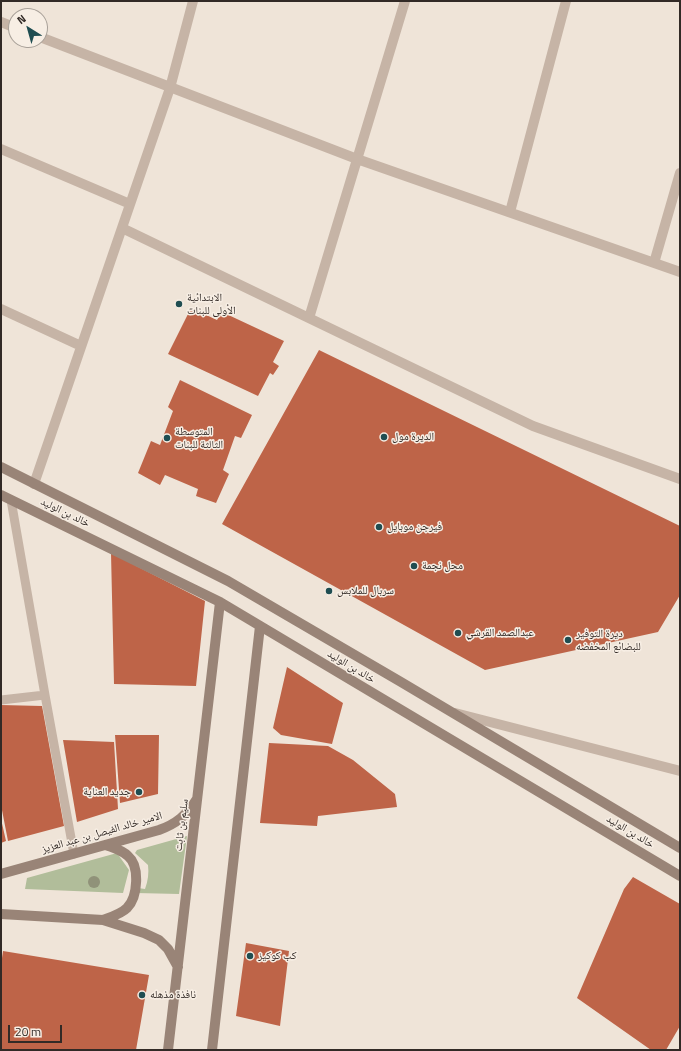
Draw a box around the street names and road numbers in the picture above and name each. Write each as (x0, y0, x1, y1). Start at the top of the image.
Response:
street label: خالد بن الوليد (38, 495, 92, 531)
street label: خالد بن الوليد (325, 648, 377, 686)
street label: سليم بن ثابت (172, 798, 192, 852)
street label: الامير خالد الفيصل بن عبد العزيز (40, 809, 164, 857)
street label: خالد بن الوليد (604, 813, 656, 851)

